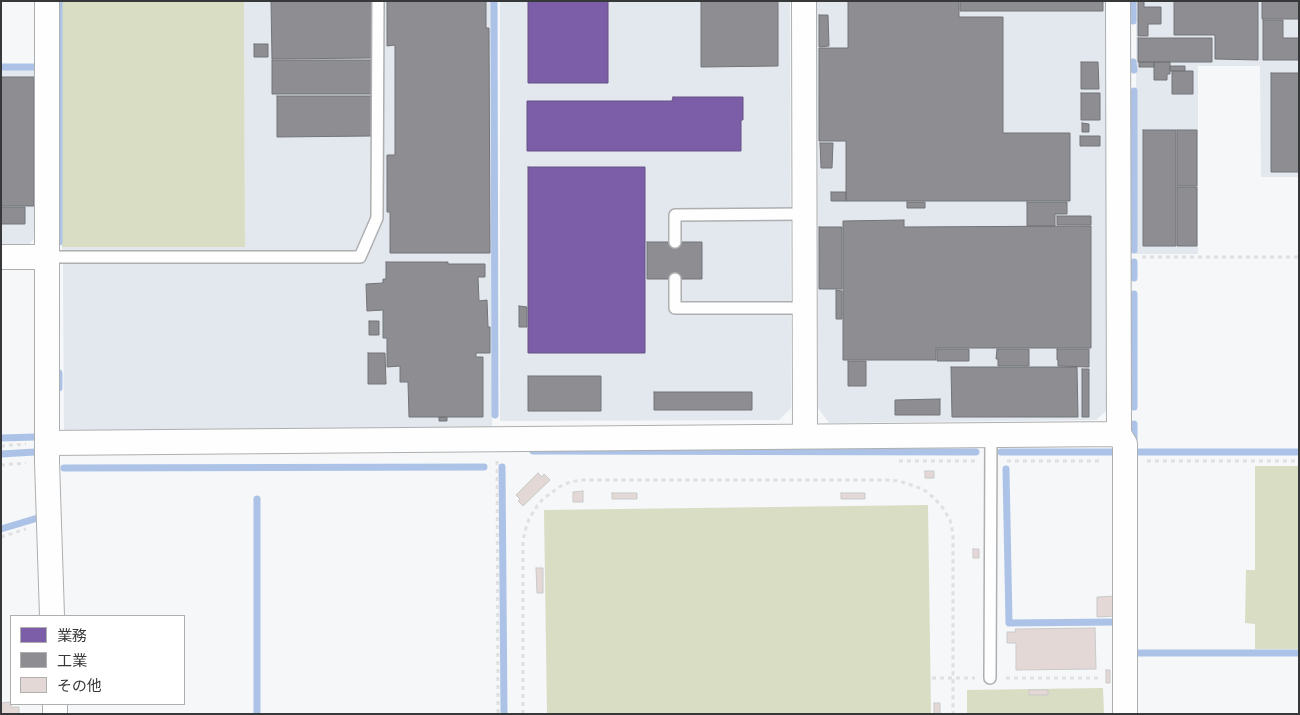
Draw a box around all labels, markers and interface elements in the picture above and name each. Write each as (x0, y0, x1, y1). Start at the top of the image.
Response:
legend (10, 615, 185, 705)
text: 業務 (57, 623, 87, 646)
text: 工業 (57, 648, 87, 671)
text: その他 (57, 673, 102, 696)

